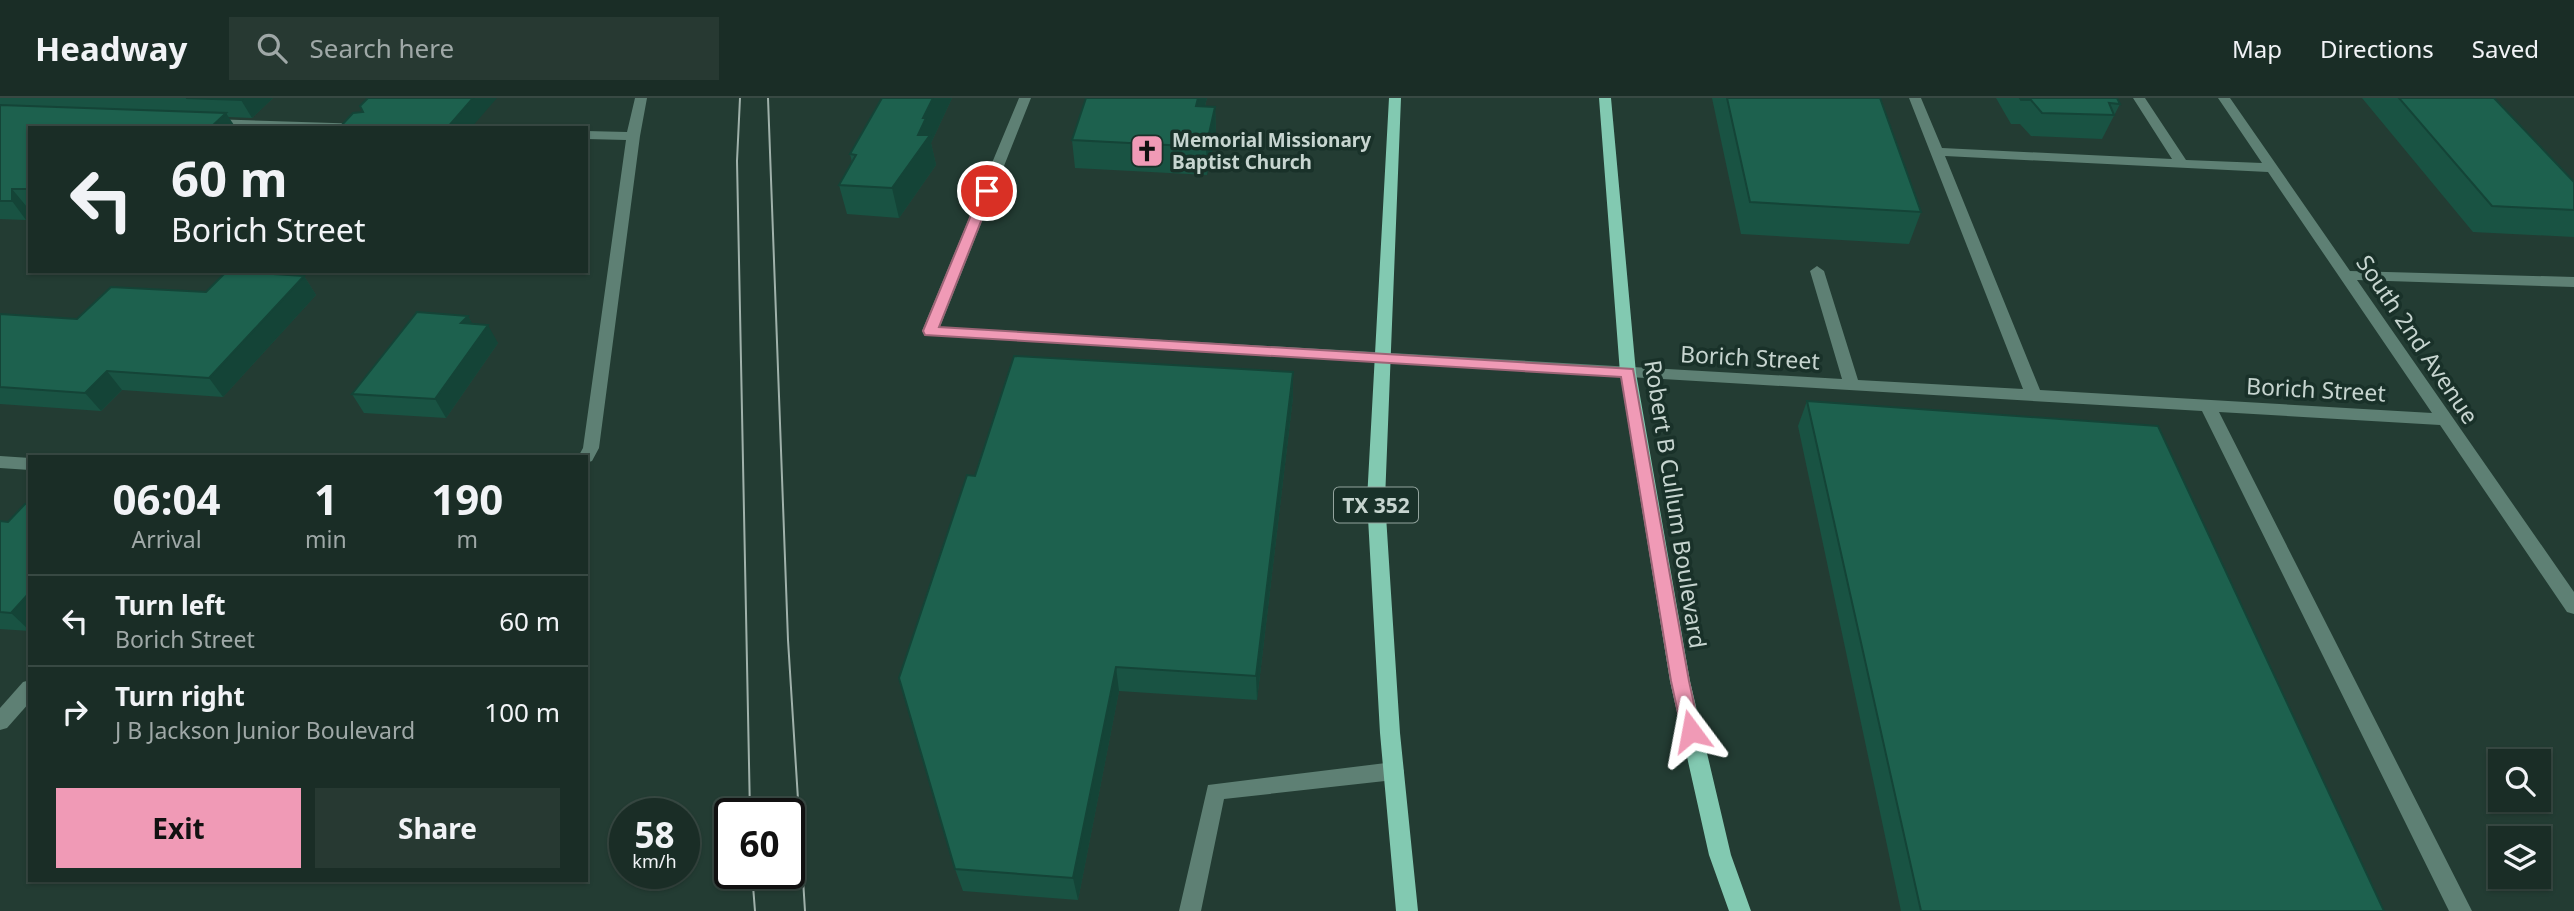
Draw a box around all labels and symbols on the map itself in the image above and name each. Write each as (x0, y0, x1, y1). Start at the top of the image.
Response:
place label: Memorial Missionary Baptist Church (1172, 127, 1371, 175)
church icon: Memorial Missionary Baptist Church (1128, 132, 1166, 170)
pin (957, 161, 1017, 221)
street label: South 2nd Avenue (2350, 248, 2486, 430)
street label: Borich Street (1679, 337, 1821, 377)
street label: Robert B Cullum Boulevard (1637, 357, 1715, 651)
street label: Borich Street (2245, 369, 2387, 409)
road number: TX 352 (1334, 488, 1418, 522)
position arrow (1654, 694, 1728, 768)
speed limit sign: 60 (714, 798, 805, 889)

